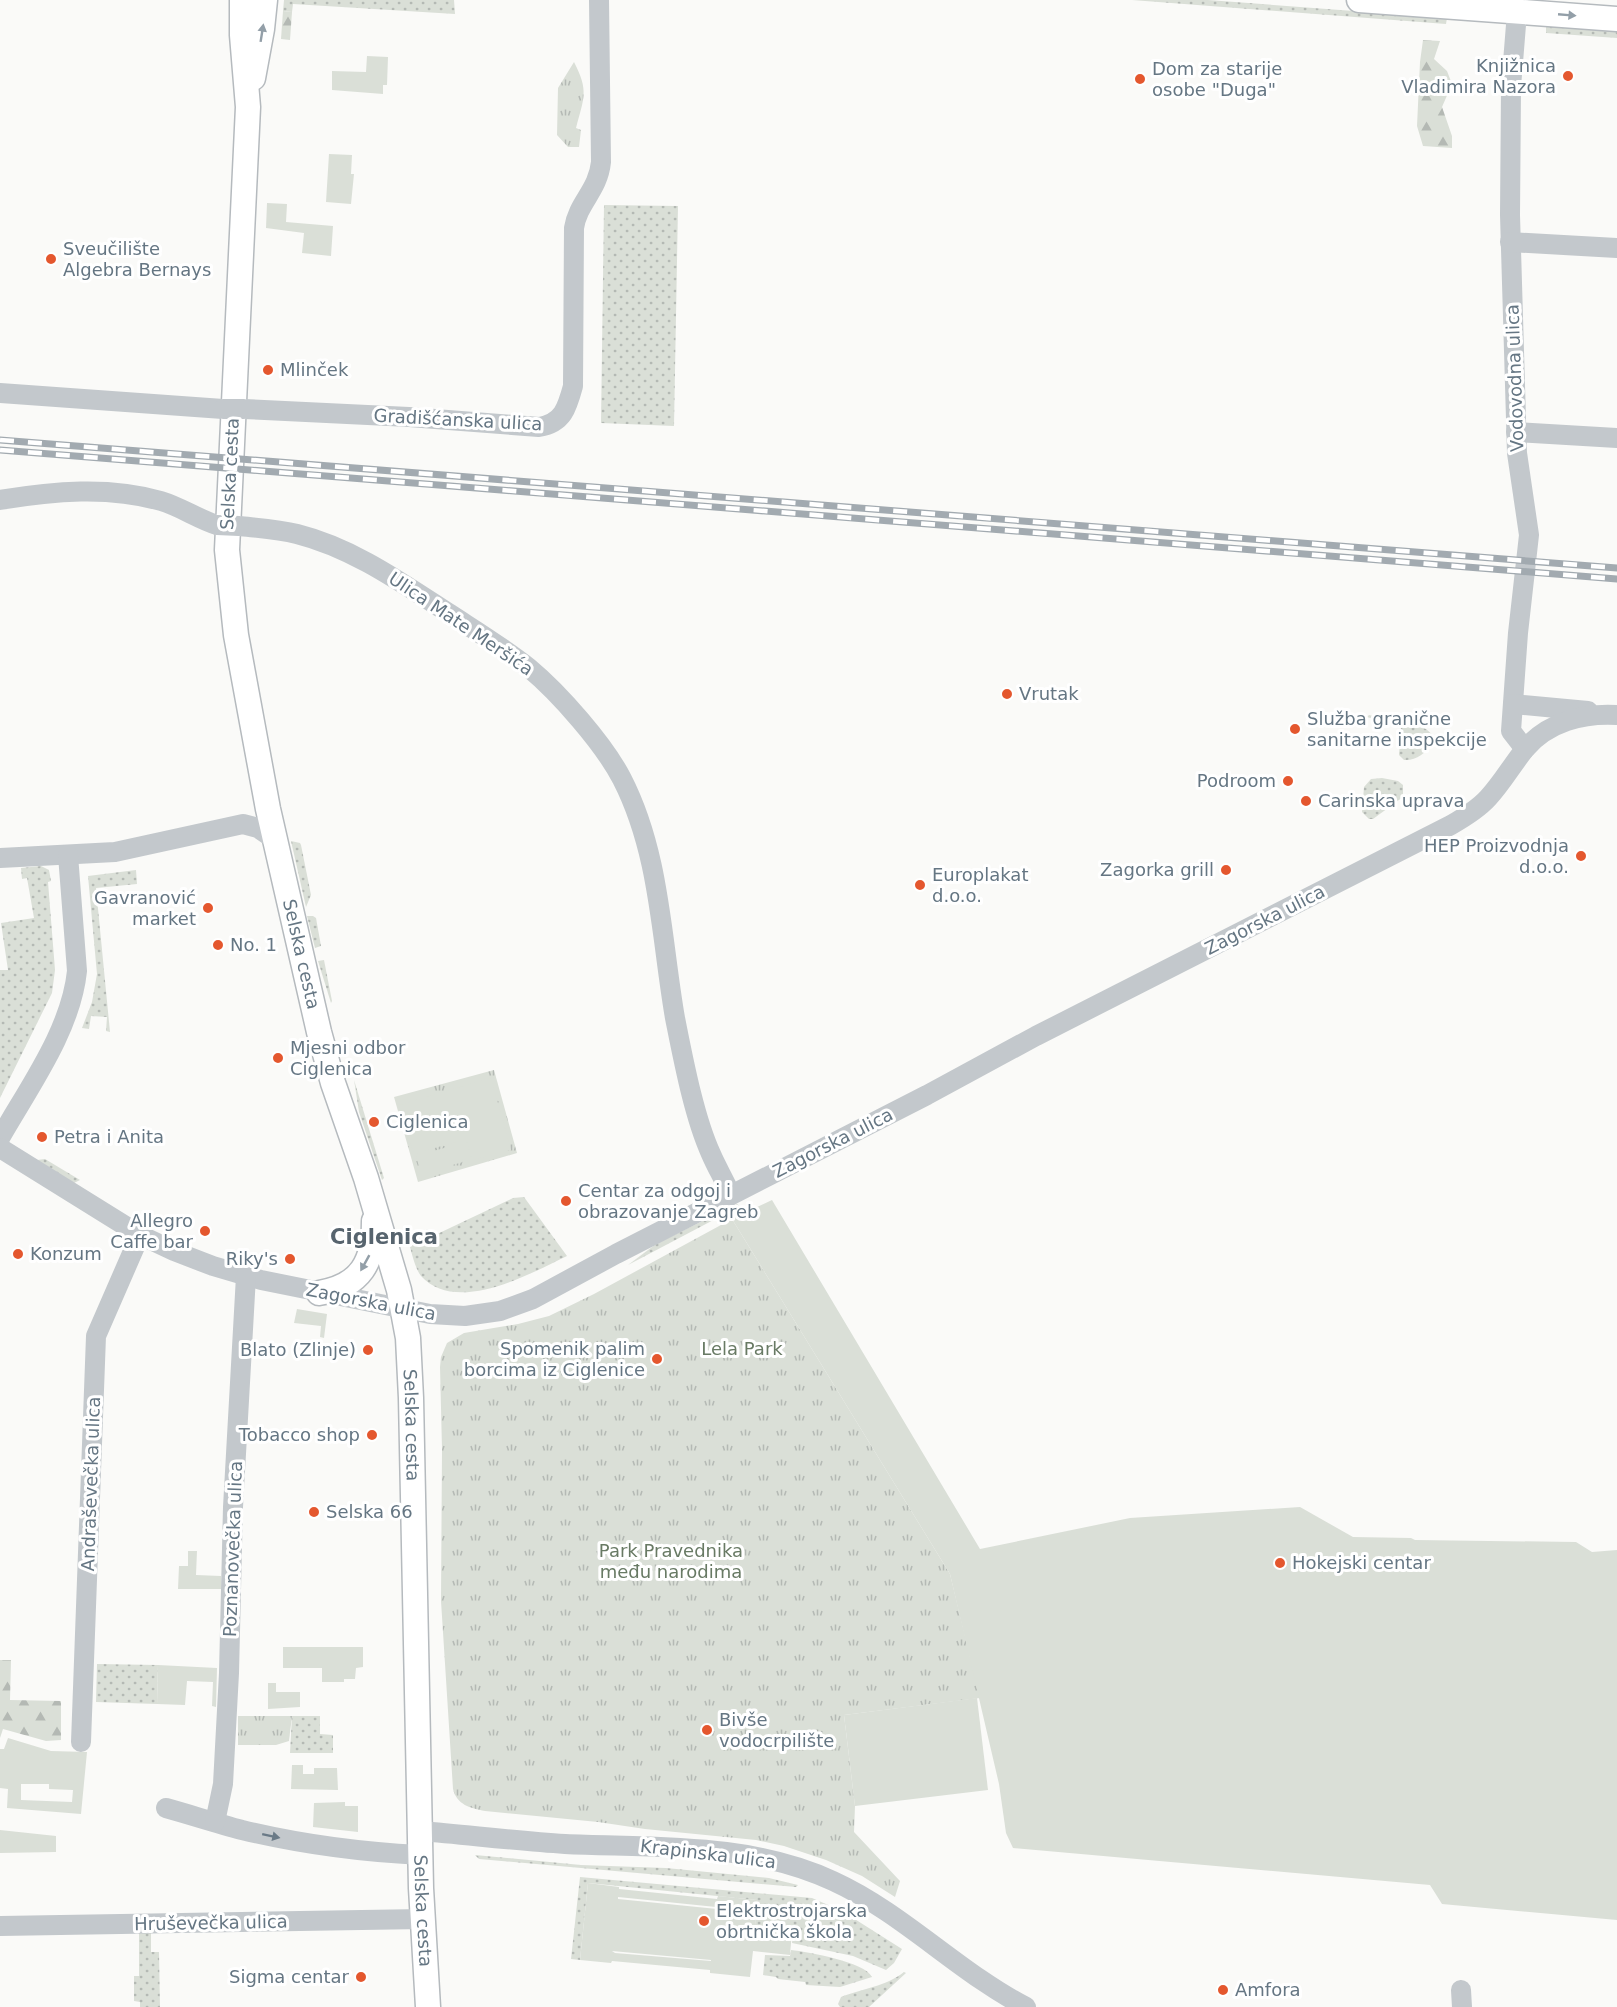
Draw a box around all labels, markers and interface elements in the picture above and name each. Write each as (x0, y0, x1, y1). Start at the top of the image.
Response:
one-way arrow (1557, 10, 1576, 20)
one-way arrow (257, 24, 266, 43)
place label: Knjižnica Vladimira Nazora (1401, 55, 1556, 97)
place label: Dom za starije osobe "Duga" (1152, 58, 1282, 100)
marker: Knjižnica Vladimira Nazora (1561, 69, 1575, 83)
marker: Dom za starije osobe "Duga" (1133, 72, 1147, 86)
place label: Sveučilište Algebra Bernays (63, 238, 211, 280)
marker: Sveučilište Algebra Bernays (44, 252, 58, 266)
street label: Vodovodna ulica (1501, 304, 1528, 452)
place label: Mlinček (280, 359, 349, 380)
marker: Mlinček (261, 363, 275, 377)
street label: Gradišćanska ulica (373, 405, 543, 434)
street label: Selska cesta (216, 417, 243, 531)
street label: Ulica Mate Meršića (385, 567, 537, 680)
place label: Vrutak (1019, 683, 1079, 704)
marker: Vrutak (1000, 687, 1014, 701)
place label: Služba granične sanitarne inspekcije (1307, 708, 1487, 750)
marker: Služba granične sanitarne inspekcije (1288, 722, 1302, 736)
place label: Podroom (1197, 770, 1276, 791)
marker: Podroom (1281, 774, 1295, 788)
place label: Carinska uprava (1318, 790, 1465, 811)
marker: Carinska uprava (1299, 794, 1313, 808)
place label: HEP Proizvodnja d.o.o. (1424, 835, 1569, 877)
marker: HEP Proizvodnja d.o.o. (1574, 849, 1588, 863)
place label: Zagorka grill (1100, 859, 1214, 880)
marker: Zagorka grill (1219, 863, 1233, 877)
place label: Europlakat d.o.o. (932, 864, 1028, 906)
marker: Europlakat d.o.o. (913, 878, 927, 892)
street label: Zagorska ulica (1201, 880, 1328, 959)
place label: Gavranović market (94, 887, 196, 929)
street label: Selska cesta (279, 897, 324, 1011)
marker: Gavranović market (201, 901, 215, 915)
place label: No. 1 (230, 934, 277, 955)
marker: No. 1 (211, 938, 225, 952)
place label: Mjesni odbor Ciglenica (290, 1037, 406, 1079)
marker: Mjesni odbor Ciglenica (271, 1051, 285, 1065)
street label: Zagorska ulica (769, 1103, 896, 1182)
place label: Ciglenica (386, 1111, 468, 1132)
marker: Ciglenica (367, 1115, 381, 1129)
place label: Petra i Anita (54, 1126, 164, 1147)
marker: Petra i Anita (35, 1130, 49, 1144)
place label: Centar za odgoj i obrazovanje Zagreb (578, 1180, 759, 1222)
marker: Centar za odgoj i obrazovanje Zagreb (559, 1194, 573, 1208)
place label: Allegro Caffe bar (110, 1210, 194, 1252)
marker: Allegro Caffe bar (198, 1224, 212, 1238)
district label: Ciglenica (330, 1225, 438, 1249)
place label: Konzum (30, 1243, 102, 1264)
marker: Konzum (11, 1247, 25, 1261)
place label: Riky's (226, 1248, 278, 1269)
marker: Riky's (283, 1252, 297, 1266)
one-way arrow (360, 1255, 370, 1272)
street label: Zagorska ulica (304, 1279, 438, 1324)
place label: Spomenik palim borcima iz Ciglenice (464, 1338, 645, 1380)
park label: Lela Park (701, 1338, 783, 1359)
place label: Blato (Zlinje) (240, 1339, 356, 1360)
marker: Blato (Zlinje) (361, 1343, 375, 1357)
marker: Spomenik palim borcima iz Ciglenice (650, 1352, 664, 1366)
street label: Selska cesta (400, 1368, 424, 1481)
street label: Andraševečka ulica (77, 1396, 104, 1572)
place label: Tobacco shop (238, 1424, 360, 1445)
marker: Tobacco shop (365, 1428, 379, 1442)
street label: Poznanovečka ulica (219, 1460, 246, 1637)
place label: Selska 66 (326, 1501, 413, 1522)
marker: Selska 66 (307, 1505, 321, 1519)
park label: Park Pravednika među narodima (599, 1540, 743, 1582)
place label: Hokejski centar (1292, 1552, 1431, 1573)
marker: Hokejski centar (1273, 1556, 1287, 1570)
place label: Bivše vodocrpilište (719, 1709, 834, 1751)
marker: Bivše vodocrpilište (700, 1723, 714, 1737)
one-way arrow (262, 1832, 281, 1841)
street label: Krapinska ulica (639, 1835, 777, 1872)
street label: Selska cesta (410, 1855, 437, 1967)
place label: Elektrostrojarska obrtnička škola (716, 1900, 867, 1942)
street label: Hruševečka ulica (134, 1911, 288, 1934)
marker: Elektrostrojarska obrtnička škola (697, 1914, 711, 1928)
place label: Sigma centar (229, 1966, 350, 1987)
marker: Sigma centar (354, 1970, 368, 1984)
place label: Amfora (1235, 1979, 1301, 2000)
marker: Amfora (1216, 1983, 1230, 1997)

